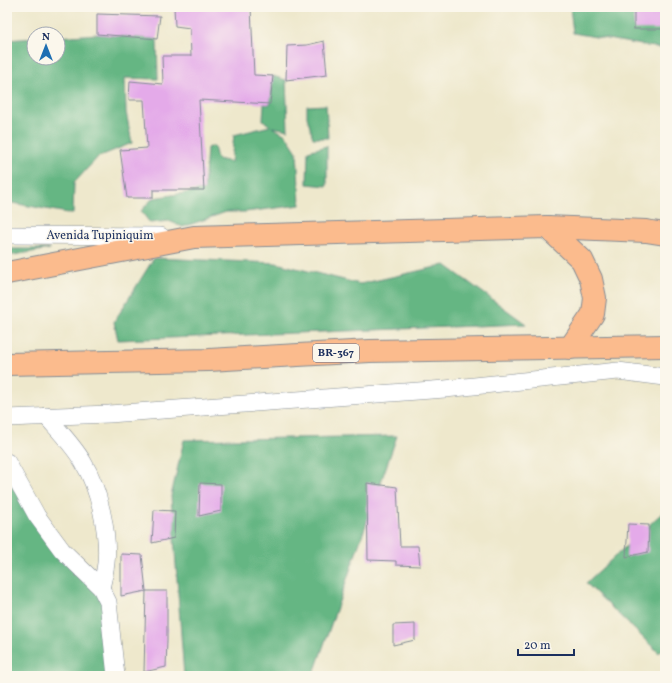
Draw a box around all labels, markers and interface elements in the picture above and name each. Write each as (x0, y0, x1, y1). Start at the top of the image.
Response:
north arrow (26, 26, 66, 66)
text: N (42, 30, 50, 45)
street label: Avenida Tupiniquim (46, 228, 154, 244)
road number: BR-367 (313, 344, 359, 362)
scale bar (518, 631, 574, 657)
text: 20 m (524, 638, 551, 654)

